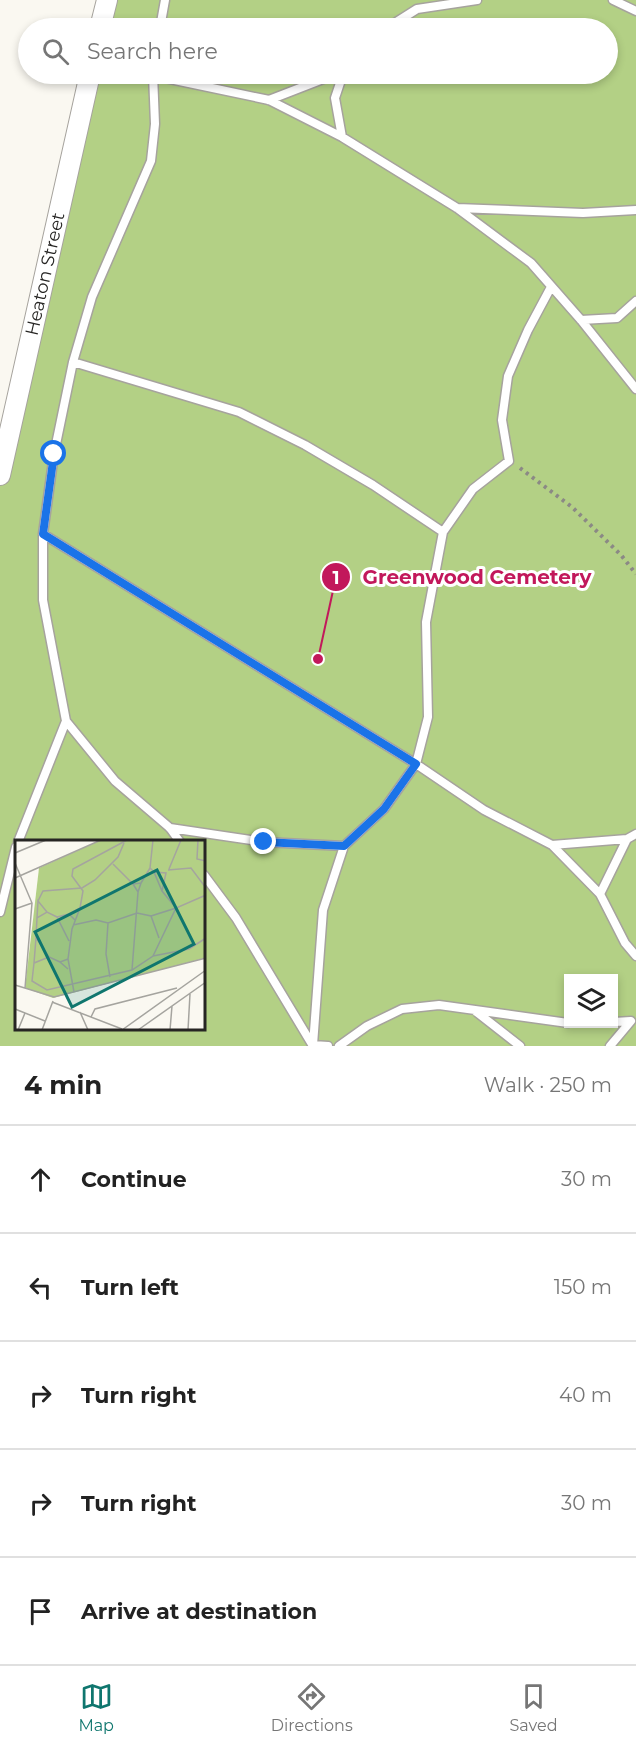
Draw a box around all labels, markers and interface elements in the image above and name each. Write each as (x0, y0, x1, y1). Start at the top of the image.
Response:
search box (18, 18, 618, 84)
icon: search (39, 35, 72, 68)
text: Search here (87, 38, 218, 65)
street label: Heaton Street (21, 210, 70, 338)
route start (40, 440, 66, 466)
callout: Greenwood Cemetery (321, 558, 604, 596)
text: Greenwood Cemetery (363, 565, 592, 589)
text: 1 (332, 567, 340, 589)
route end (250, 828, 276, 854)
inset map (15, 840, 206, 1031)
map controls (564, 974, 618, 1028)
button: layers (564, 974, 618, 1028)
text: 4 min (24, 1069, 102, 1101)
text: Walk · 250 m (484, 1073, 612, 1097)
icon: ahead (24, 1163, 57, 1196)
text: Continue (81, 1166, 187, 1193)
text: 30 m (561, 1167, 612, 1191)
icon: left (24, 1271, 57, 1304)
text: Turn left (81, 1274, 179, 1301)
text: 150 m (554, 1275, 612, 1299)
icon: right (24, 1379, 57, 1412)
text: Turn right (81, 1382, 196, 1409)
text: 40 m (559, 1383, 612, 1407)
icon: right (24, 1487, 57, 1520)
text: Turn right (81, 1490, 196, 1517)
text: 30 m (561, 1491, 612, 1515)
icon: arrive (24, 1595, 57, 1628)
text: Arrive at destination (81, 1598, 317, 1625)
tab: Map (78, 1680, 114, 1735)
tab: Directions (271, 1680, 353, 1735)
tab: Saved (510, 1680, 558, 1735)

